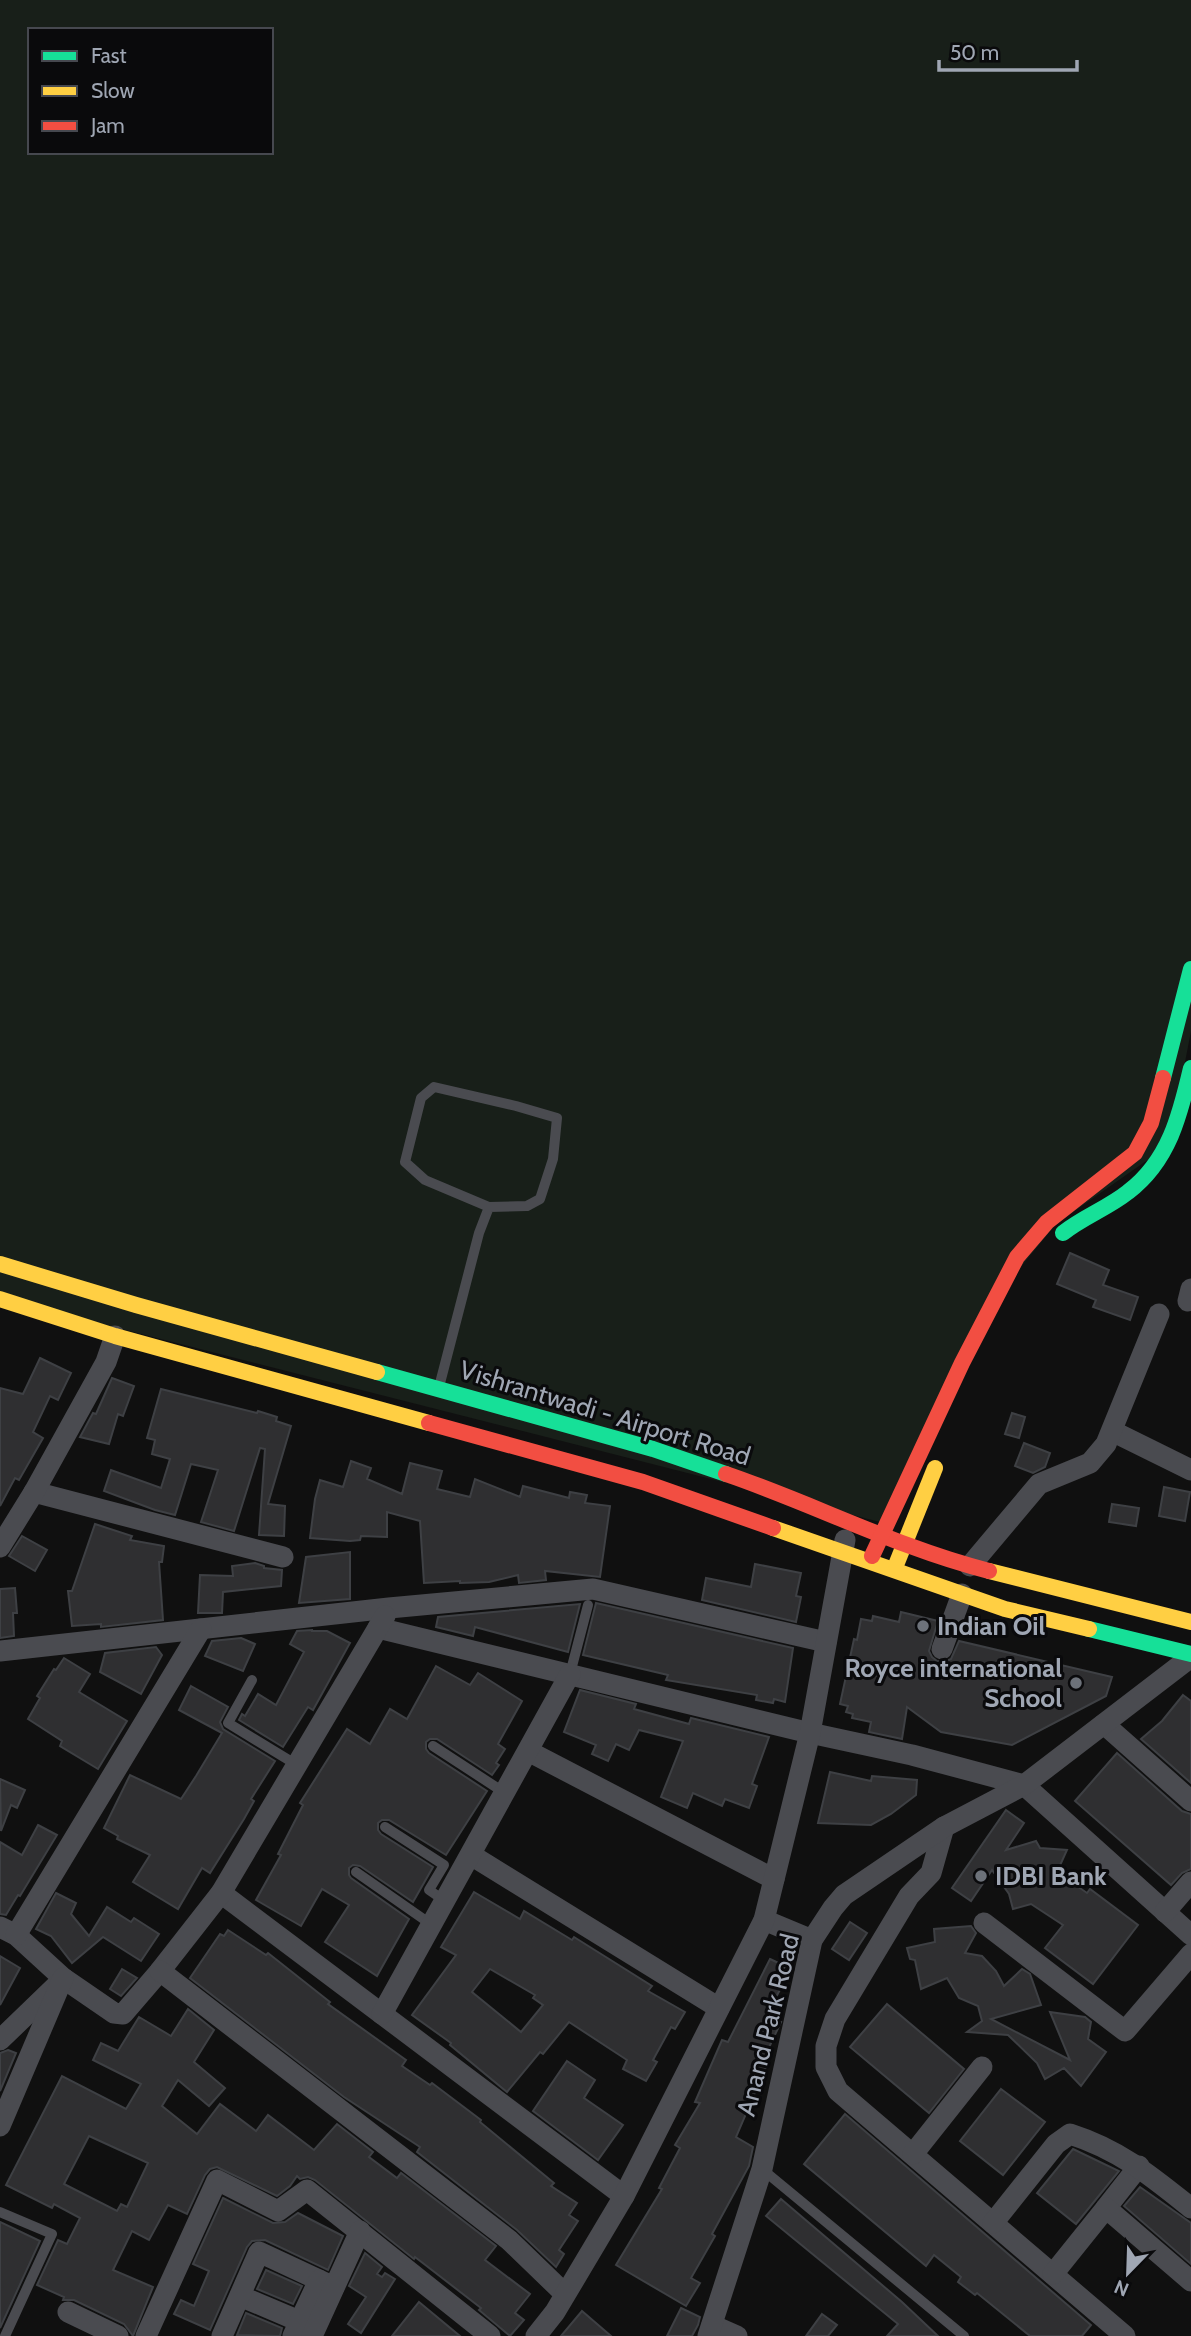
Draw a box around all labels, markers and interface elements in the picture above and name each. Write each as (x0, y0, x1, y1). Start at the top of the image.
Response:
legend (28, 28, 273, 154)
scale bar (939, 28, 1077, 72)
text: 50 m (950, 40, 999, 65)
text: Fast (91, 43, 127, 68)
text: Slow (91, 78, 135, 103)
text: Jam (90, 113, 125, 138)
street label: Vishrantwadi - Airport Road (456, 1353, 754, 1473)
place label: Indian Oil (937, 1610, 1046, 1642)
marker: Indian Oil (915, 1618, 931, 1634)
place label: Royce international School (844, 1652, 1062, 1714)
marker: Royce international School (1068, 1675, 1084, 1691)
place label: IDBI Bank (995, 1860, 1107, 1892)
marker: IDBI Bank (973, 1868, 989, 1884)
street label: Anand Park Road (730, 1930, 806, 2120)
north arrow (1093, 2238, 1163, 2308)
text: N (1111, 2275, 1132, 2301)

